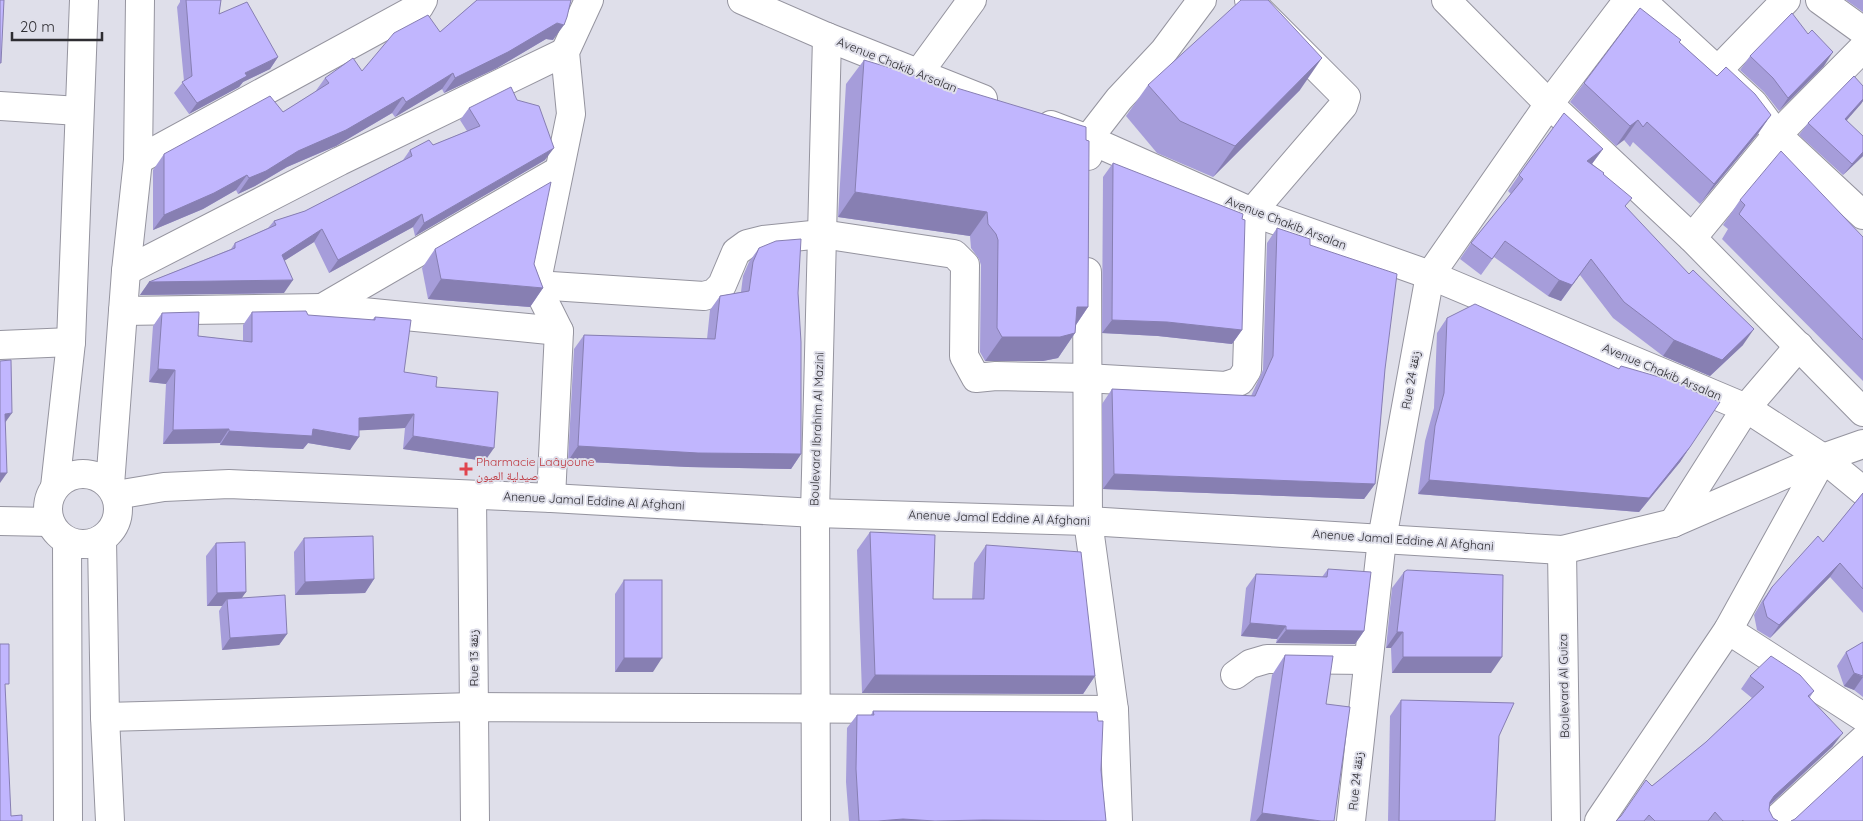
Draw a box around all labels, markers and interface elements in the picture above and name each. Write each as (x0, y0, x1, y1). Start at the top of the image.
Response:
scale bar (12, 10, 102, 42)
text: 20 m (20, 17, 55, 36)
street label: Avenue Chakib Arsalan (835, 34, 959, 95)
street label: Avenue Chakib Arsalan (1224, 193, 1349, 252)
street label: Avenue Chakib Arsalan (1600, 340, 1724, 403)
street label: Rue 24 زنقة (1398, 349, 1423, 410)
street label: Boulevard Ibrahim Al Mazini (806, 352, 827, 506)
place label: Pharmacie Laâyoune صيدلية العيون (476, 454, 595, 483)
marker: Pharmacie Laâyoune صيدلية العيون (460, 463, 472, 475)
street label: Anenue Jamal Eddine Al Afghani (503, 488, 685, 513)
street label: Anenue Jamal Eddine Al Afghani (908, 507, 1090, 528)
street label: Anenue Jamal Eddine Al Afghani (1312, 526, 1494, 553)
street label: Rue 13 زنقة (466, 629, 481, 686)
street label: Boulevard Al Guiza (1555, 634, 1572, 738)
street label: Rue 24 زنقة (1345, 751, 1366, 811)

